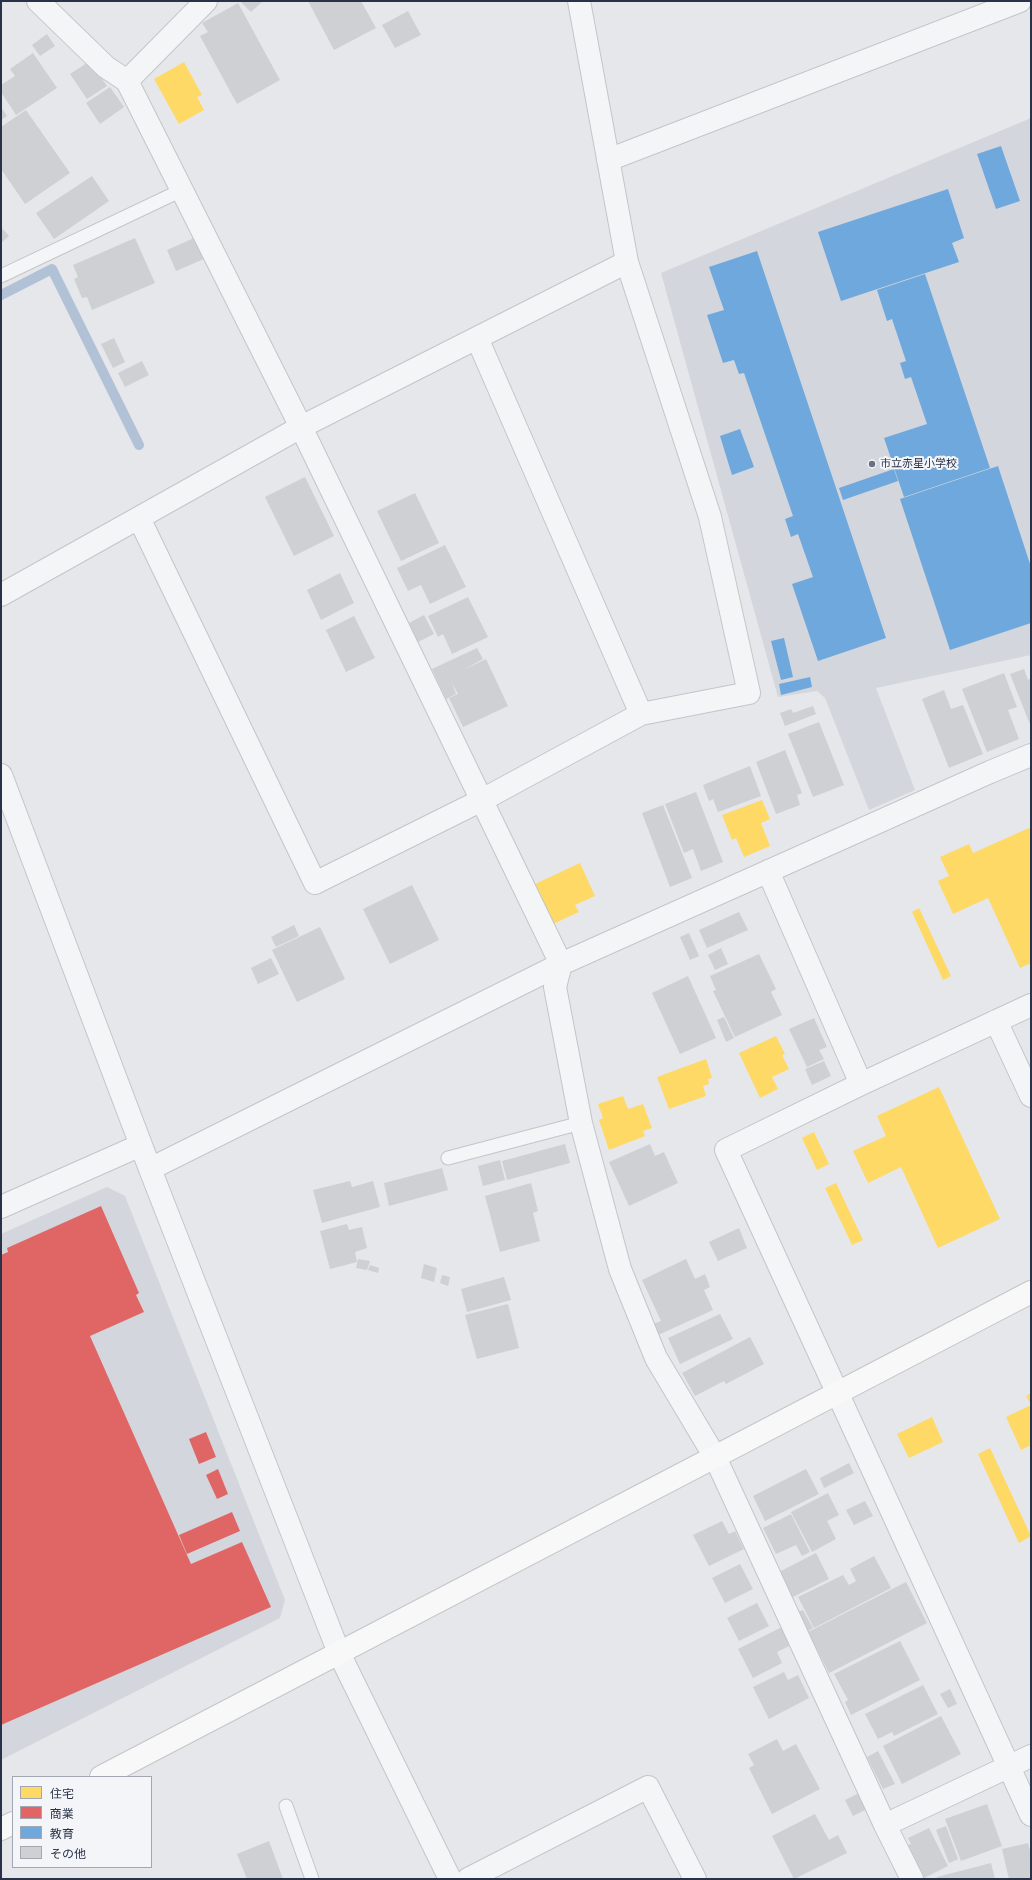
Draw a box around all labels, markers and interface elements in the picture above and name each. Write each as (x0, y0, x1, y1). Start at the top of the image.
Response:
place label: 市立赤星小学校 (880, 457, 957, 471)
marker: 市立赤星小学校 (867, 459, 877, 469)
legend (12, 1776, 152, 1868)
text: 住宅 (50, 1787, 74, 1801)
text: 商業 (50, 1807, 74, 1821)
text: 教育 (50, 1827, 74, 1841)
text: その他 (50, 1847, 86, 1861)

